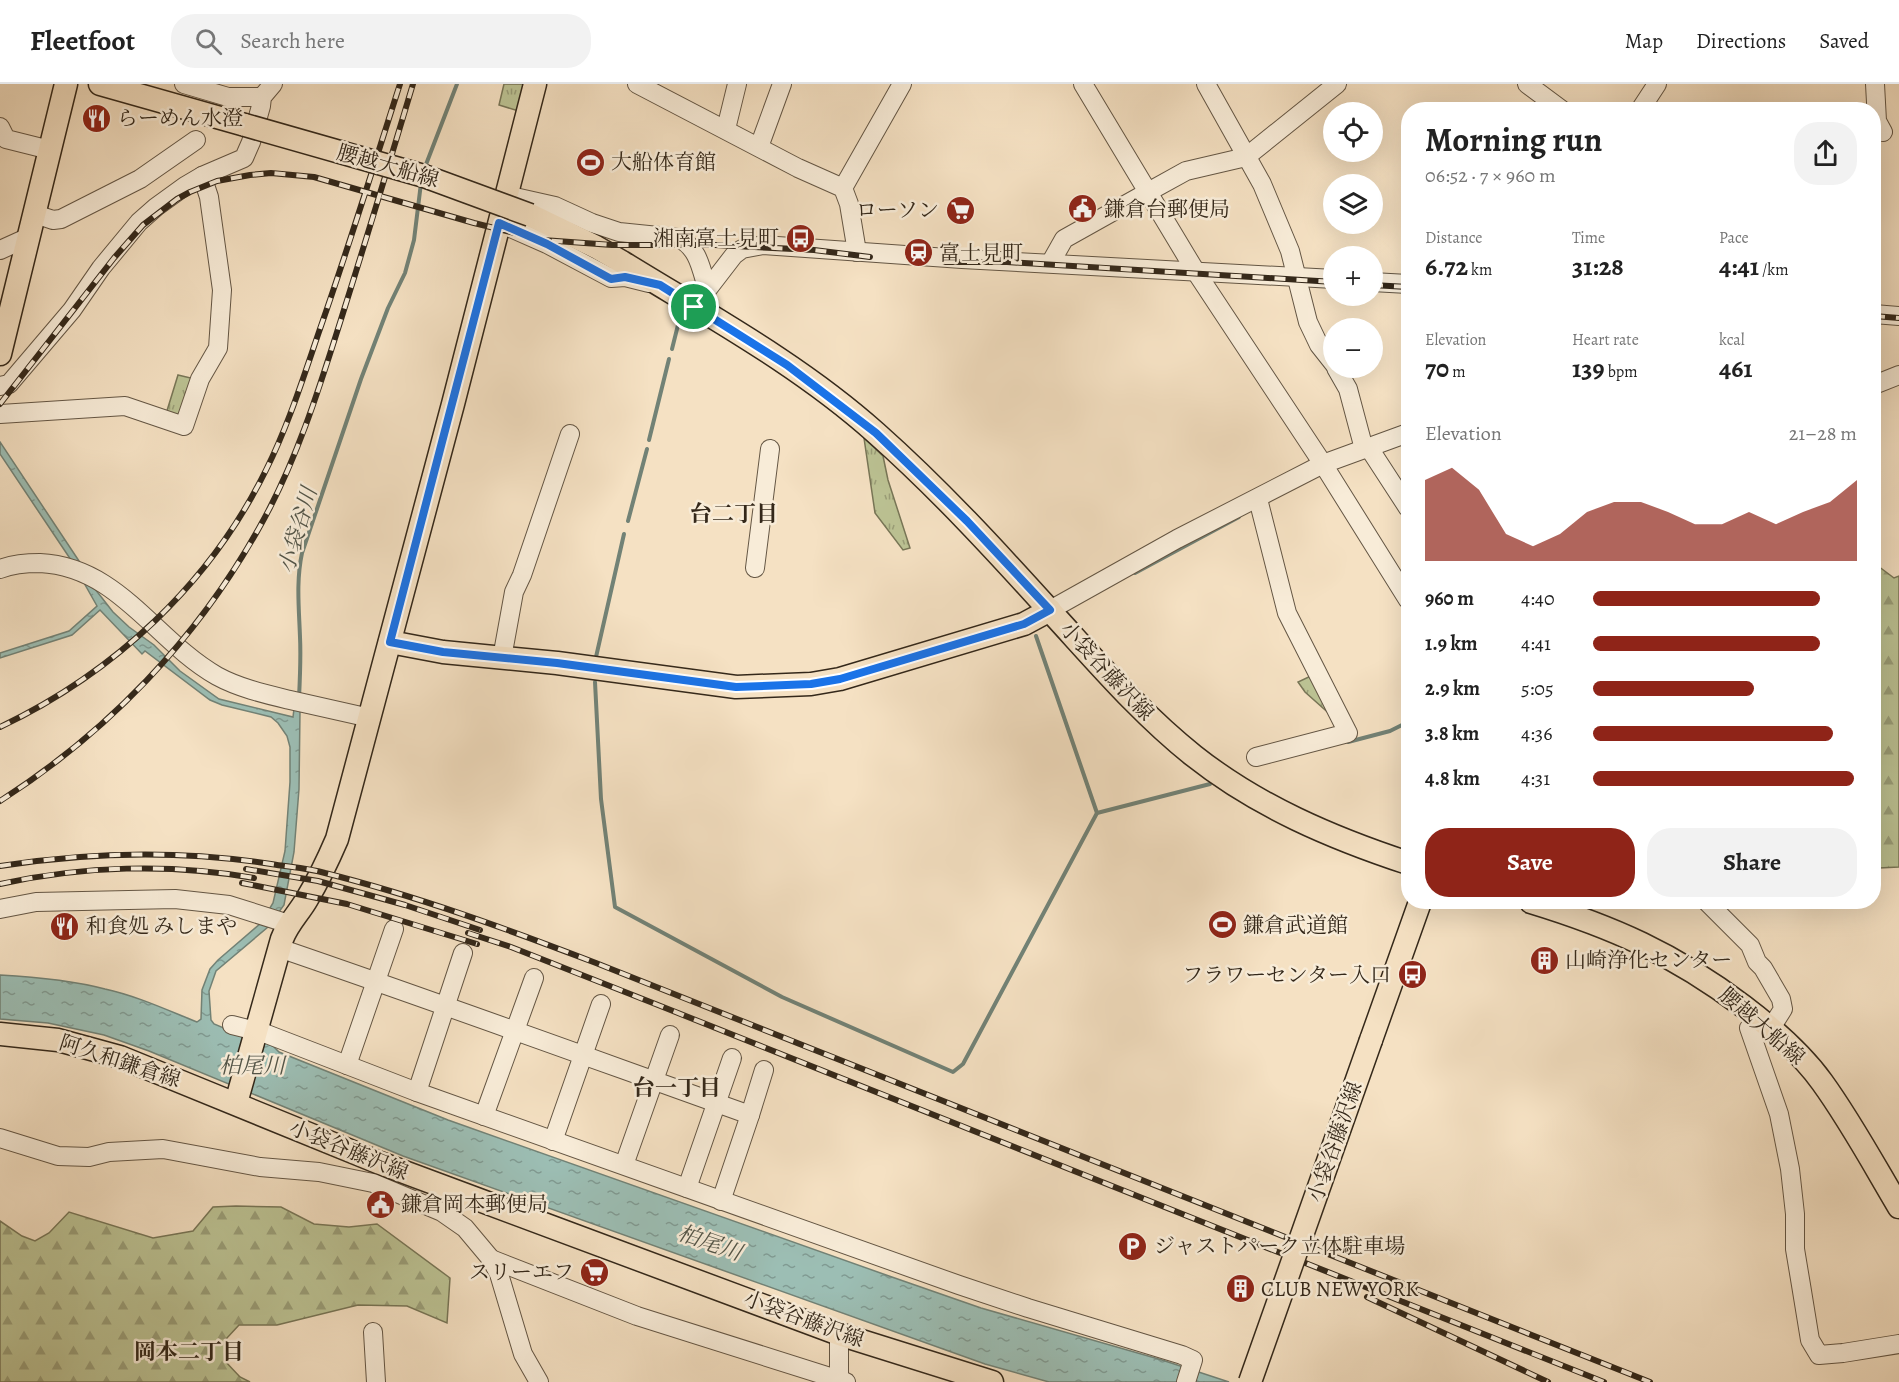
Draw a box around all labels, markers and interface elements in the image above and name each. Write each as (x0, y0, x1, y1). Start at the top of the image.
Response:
search box (171, 14, 591, 68)
text: Fleetfoot (30, 22, 135, 60)
icon: search (192, 25, 225, 58)
text: Search here (240, 26, 345, 56)
text: Map (1625, 27, 1663, 55)
text: Directions (1696, 27, 1786, 55)
text: Saved (1819, 27, 1869, 55)
restaurant icon: らーめん水澄 (80, 102, 112, 134)
map controls (1323, 102, 1383, 378)
button: locate (1323, 102, 1383, 162)
place label: らーめん水澄 (117, 104, 243, 132)
text: Morning run (1425, 117, 1602, 162)
button: share (1794, 122, 1857, 185)
street label: 腰越大船線 (334, 138, 442, 194)
sports icon: 大船体育館 (574, 146, 606, 178)
place label: 大船体育館 (611, 148, 716, 176)
text: 06:52 · 7 × 960 m (1425, 162, 1556, 189)
button: layers (1323, 174, 1383, 234)
public building icon: 鎌倉台郵便局 (1067, 193, 1099, 225)
supermarket icon: ローソン (944, 194, 976, 226)
place label: 鎌倉台郵便局 (1104, 195, 1230, 223)
place label: ローソン (856, 196, 939, 224)
bus stop icon: 湘南富士見町 (784, 222, 816, 254)
place label: 湘南富士見町 (653, 224, 779, 252)
text: Distance (1425, 227, 1482, 249)
text: Time (1572, 227, 1605, 249)
text: Pace (1719, 227, 1749, 249)
station icon: 富士見町 (902, 237, 934, 269)
place label: 富士見町 (939, 239, 1023, 267)
button: + (1323, 246, 1383, 306)
text: 6.72 (1425, 249, 1468, 284)
text: 31:28 (1572, 249, 1624, 284)
text: 4:41 (1719, 249, 1759, 284)
text: km (1468, 259, 1492, 281)
text: /km (1759, 259, 1789, 281)
pin (668, 281, 719, 332)
icon: arrive (677, 290, 710, 323)
button: − (1323, 318, 1383, 378)
text: Elevation (1425, 329, 1486, 351)
text: Heart rate (1572, 329, 1639, 351)
text: kcal (1719, 329, 1745, 351)
text: 70 (1425, 351, 1449, 386)
text: 139 (1572, 351, 1605, 386)
text: 461 (1719, 351, 1753, 386)
text: m (1449, 361, 1466, 383)
text: bpm (1605, 361, 1638, 383)
text: Elevation (1425, 420, 1502, 447)
text: 21–28 m (1789, 420, 1857, 447)
water label: 小袋谷川 (271, 482, 325, 577)
district label: 台二丁目 (690, 499, 778, 529)
text: 960 m (1425, 585, 1474, 612)
text: 4:40 (1521, 585, 1555, 612)
street label: 小袋谷藤沢線 (1054, 615, 1160, 727)
text: 1.9 km (1425, 630, 1478, 657)
text: 4:41 (1521, 630, 1551, 657)
text: 2.9 km (1425, 675, 1480, 702)
text: 5:05 (1521, 675, 1554, 702)
text: 3.8 km (1425, 720, 1479, 747)
text: 4:36 (1521, 720, 1552, 747)
text: 4.8 km (1425, 765, 1480, 792)
text: 4:31 (1521, 765, 1550, 792)
button: Save (1425, 828, 1635, 897)
button: Share (1647, 828, 1857, 897)
sports icon: 鎌倉武道館 (1206, 909, 1238, 941)
restaurant icon: 和食処 みしまや (49, 910, 81, 942)
place label: 鎌倉武道館 (1243, 911, 1348, 939)
place label: 和食処 みしまや (86, 912, 237, 940)
building icon: 山崎浄化センター (1528, 944, 1560, 976)
place label: 山崎浄化センター (1565, 946, 1732, 974)
bus stop icon: フラワーセンター入口 (1396, 959, 1428, 991)
place label: フラワーセンター入口 (1182, 961, 1391, 989)
street label: 腰越大船線 (1713, 981, 1811, 1071)
street label: 阿久和鎌倉線 (56, 1028, 184, 1094)
water label: 柏尾川 (219, 1051, 287, 1081)
district label: 台一丁目 (633, 1073, 721, 1103)
street label: 小袋谷藤沢線 (1301, 1078, 1369, 1206)
street label: 小袋谷藤沢線 (285, 1113, 413, 1187)
public building icon: 鎌倉岡本郵便局 (364, 1188, 396, 1220)
place label: 鎌倉岡本郵便局 (401, 1190, 548, 1218)
water label: 柏尾川 (674, 1218, 748, 1269)
parking icon: ジャストパーク立体駐車場 (1117, 1230, 1149, 1262)
place label: ジャストパーク立体駐車場 (1154, 1232, 1405, 1260)
supermarket icon: スリーエフ (579, 1256, 611, 1288)
place label: スリーエフ (469, 1258, 574, 1286)
building icon: CLUB NEW YORK (1224, 1273, 1256, 1305)
place label: CLUB NEW YORK (1261, 1275, 1418, 1303)
street label: 小袋谷藤沢線 (740, 1284, 868, 1354)
district label: 岡本二丁目 (134, 1337, 244, 1367)

